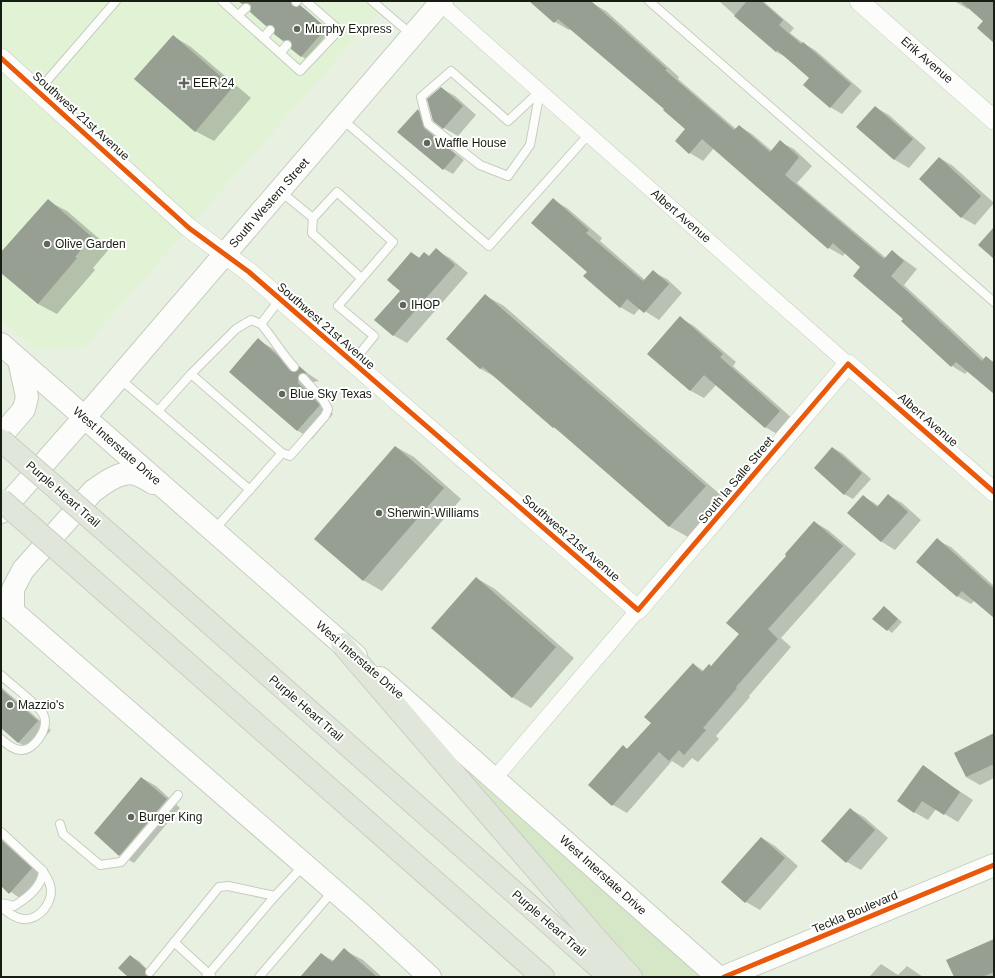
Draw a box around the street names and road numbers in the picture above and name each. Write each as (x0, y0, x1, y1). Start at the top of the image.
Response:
street label: Erik Avenue (898, 34, 956, 86)
street label: Southwest 21st Avenue (30, 69, 132, 163)
street label: South Western Street (226, 155, 312, 251)
street label: Albert Avenue (648, 186, 714, 246)
street label: Southwest 21st Avenue (274, 280, 378, 373)
street label: Albert Avenue (895, 390, 961, 450)
street label: West Interstate Drive (70, 404, 164, 488)
street label: South la Salle Street (695, 433, 777, 526)
street label: Purple Heart Trail (23, 458, 103, 530)
street label: Southwest 21st Avenue (519, 492, 623, 585)
street label: West Interstate Drive (313, 618, 407, 702)
street label: Purple Heart Trail (266, 672, 346, 744)
street label: West Interstate Drive (557, 832, 649, 918)
street label: Purple Heart Trail (509, 887, 589, 959)
street label: Teckla Boulevard (810, 888, 900, 936)

